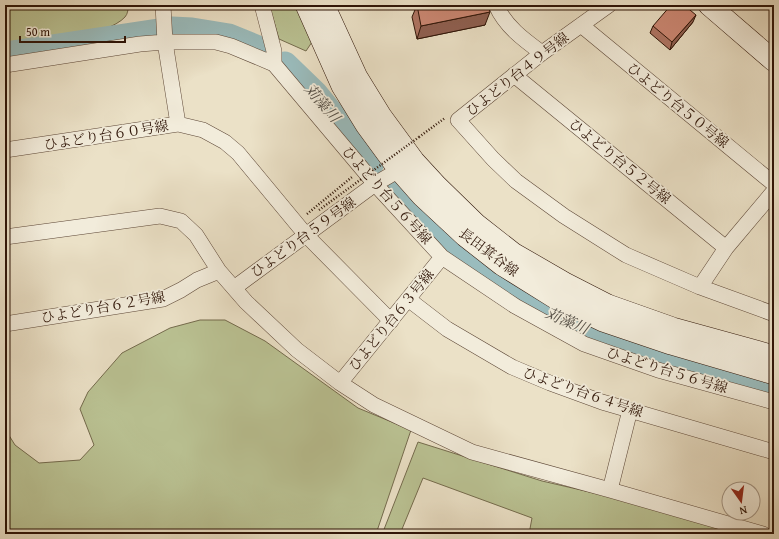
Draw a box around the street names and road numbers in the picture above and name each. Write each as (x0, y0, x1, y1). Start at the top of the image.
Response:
street label: ひよどり台４９号線 (461, 27, 573, 121)
street label: ひよどり台５０号線 (623, 58, 733, 152)
street label: ひよどり台５２号線 (565, 114, 675, 208)
street label: ひよどり台６０号線 (42, 115, 170, 155)
street label: ひよどり台５６号線 (337, 141, 437, 249)
street label: ひよどり台５９号線 (246, 192, 360, 282)
street label: 長田箕谷線 (455, 223, 523, 281)
street label: ひよどり台６３号線 (344, 265, 438, 375)
street label: ひよどり台６２号線 (39, 286, 167, 328)
street label: ひよどり台５６号線 (604, 342, 730, 398)
street label: ひよどり台６４号線 (520, 362, 646, 422)

